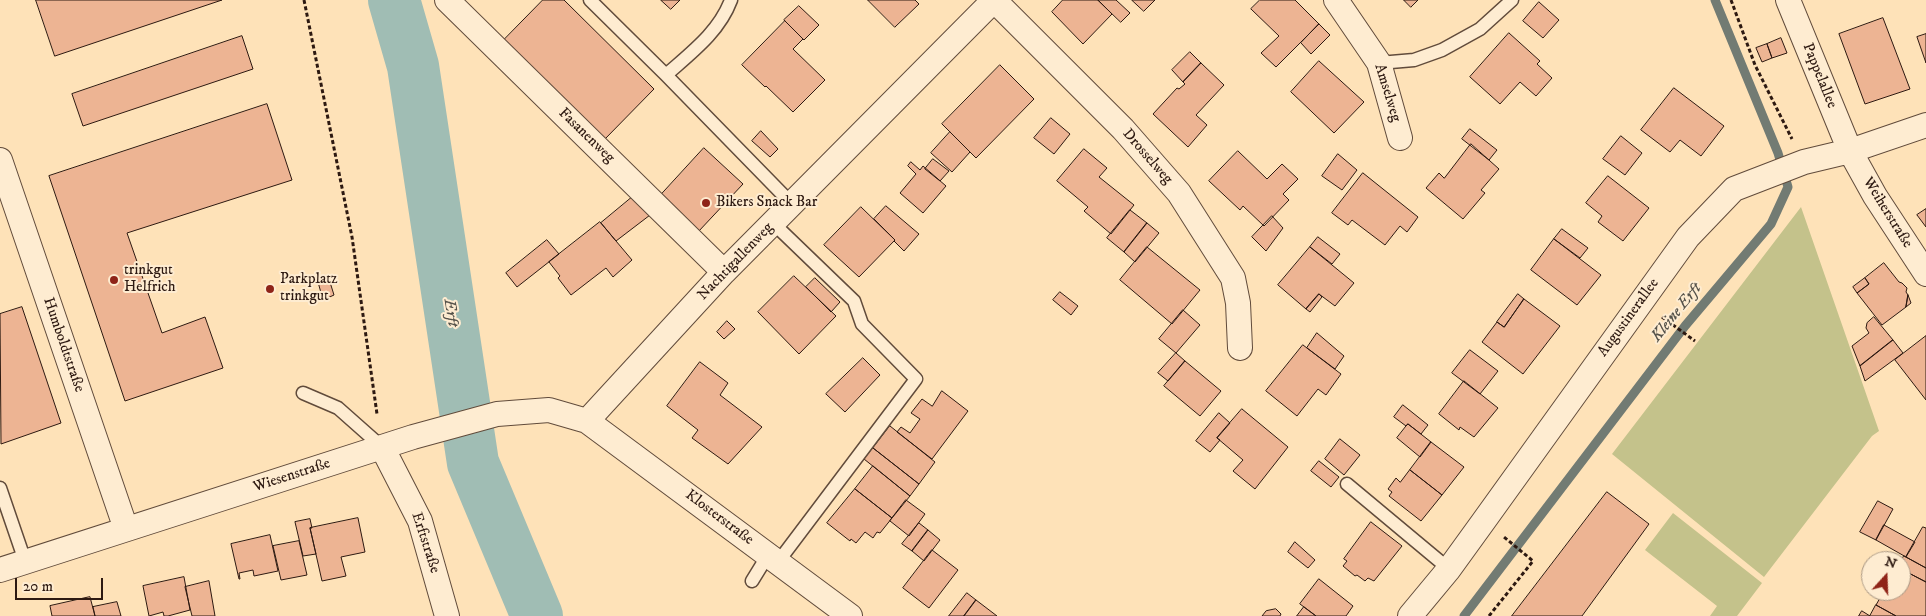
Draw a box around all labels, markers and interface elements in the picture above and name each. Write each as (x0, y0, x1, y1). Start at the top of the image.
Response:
street label: Pappelallee (1798, 41, 1840, 111)
street label: Amselweg (1370, 62, 1404, 124)
street label: Fasanenweg (554, 105, 618, 167)
street label: Drosselweg (1118, 126, 1176, 188)
street label: Weiherstraße (1858, 174, 1916, 252)
place label: Bikers Snack Bar (716, 194, 817, 212)
marker: Bikers Snack Bar (700, 197, 712, 209)
street label: Nachtigallenweg (694, 219, 778, 305)
place label: trinkgut Helfrich (124, 262, 176, 297)
place label: Parkplatz trinkgut (280, 271, 338, 306)
marker: trinkgut Helfrich (108, 274, 120, 286)
street label: Augustinerallee (1595, 275, 1663, 361)
water label: Kleine Erft (1648, 280, 1706, 346)
marker: Parkplatz trinkgut (264, 283, 276, 295)
street label: Humboldtstraße (38, 295, 88, 395)
water label: Erft (438, 298, 462, 328)
street label: Wiesenstraße (251, 455, 333, 497)
street label: Klosterstraße (681, 486, 757, 550)
street label: Erftstraße (407, 510, 443, 576)
north arrow (1861, 551, 1911, 601)
text: N (1882, 552, 1899, 573)
scale bar (18, 568, 105, 600)
text: 20 m (23, 577, 53, 596)

